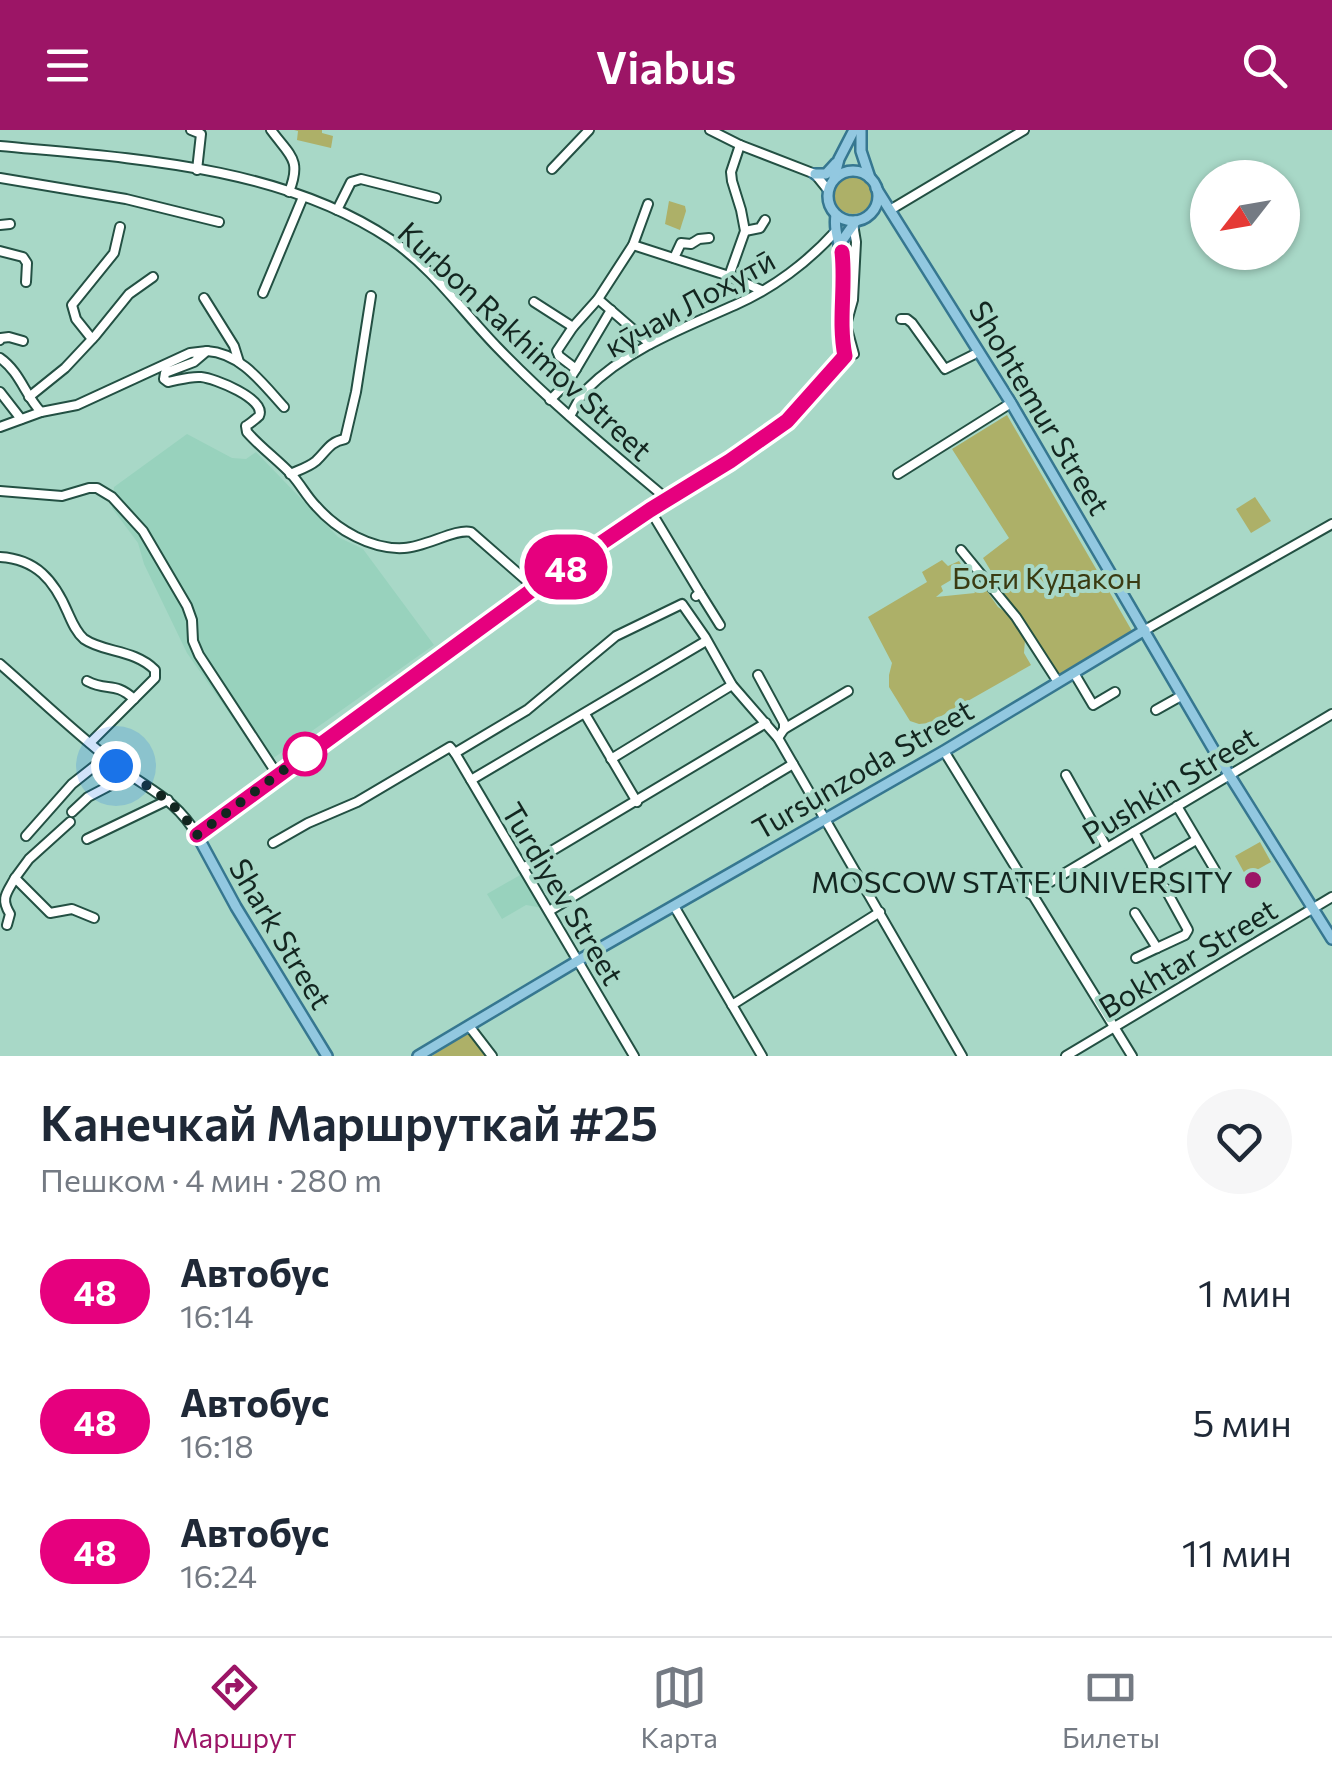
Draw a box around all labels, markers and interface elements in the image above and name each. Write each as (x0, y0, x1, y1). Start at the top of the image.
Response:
icon: menu (40, 38, 95, 93)
text: Viabus (596, 38, 736, 93)
icon: search (1237, 38, 1292, 93)
north arrow (1190, 160, 1300, 270)
map controls (1190, 160, 1300, 270)
street label: Kurbon Rakhimov Street (391, 213, 661, 467)
street label: кӯчаи Лоҳутӣ (597, 240, 781, 364)
street label: Shohtemur Street (962, 293, 1120, 521)
line badge: 48 (521, 534, 611, 600)
text: 48 (544, 546, 588, 589)
park label: Боғи Кудакон (952, 558, 1142, 595)
street label: Tursunzoda Street (745, 690, 979, 846)
street label: Pushkin Street (1075, 717, 1263, 851)
unlabelled marker (284, 733, 326, 775)
your location (91, 741, 141, 791)
street label: Turdiyev Street (495, 795, 633, 991)
street label: Shark Street (223, 851, 341, 1015)
place label: MOSCOW STATE UNIVERSITY (811, 862, 1233, 899)
marker: MOSCOW STATE UNIVERSITY (1242, 869, 1264, 891)
street label: Bokhtar Street (1091, 889, 1283, 1025)
button: heart (1187, 1089, 1292, 1194)
text: Канечкай Маршруткай #25 (40, 1092, 658, 1151)
text: Пешком · 4 мин · 280 m (40, 1159, 382, 1199)
text: Автобус (180, 1248, 330, 1295)
text: 1 мин (1198, 1268, 1292, 1315)
text: 48 (73, 1270, 117, 1313)
text: 16:14 (180, 1295, 254, 1335)
text: Автобус (180, 1378, 330, 1425)
text: 5 мин (1192, 1398, 1292, 1445)
text: 48 (73, 1400, 117, 1443)
text: 16:18 (180, 1425, 254, 1465)
text: Автобус (180, 1508, 330, 1555)
text: 11 мин (1182, 1528, 1292, 1575)
text: 48 (73, 1530, 117, 1573)
text: 16:24 (180, 1555, 257, 1595)
tab: Маршрут (172, 1660, 296, 1754)
tab: Карта (641, 1660, 718, 1754)
tab: Билеты (1062, 1660, 1160, 1754)

